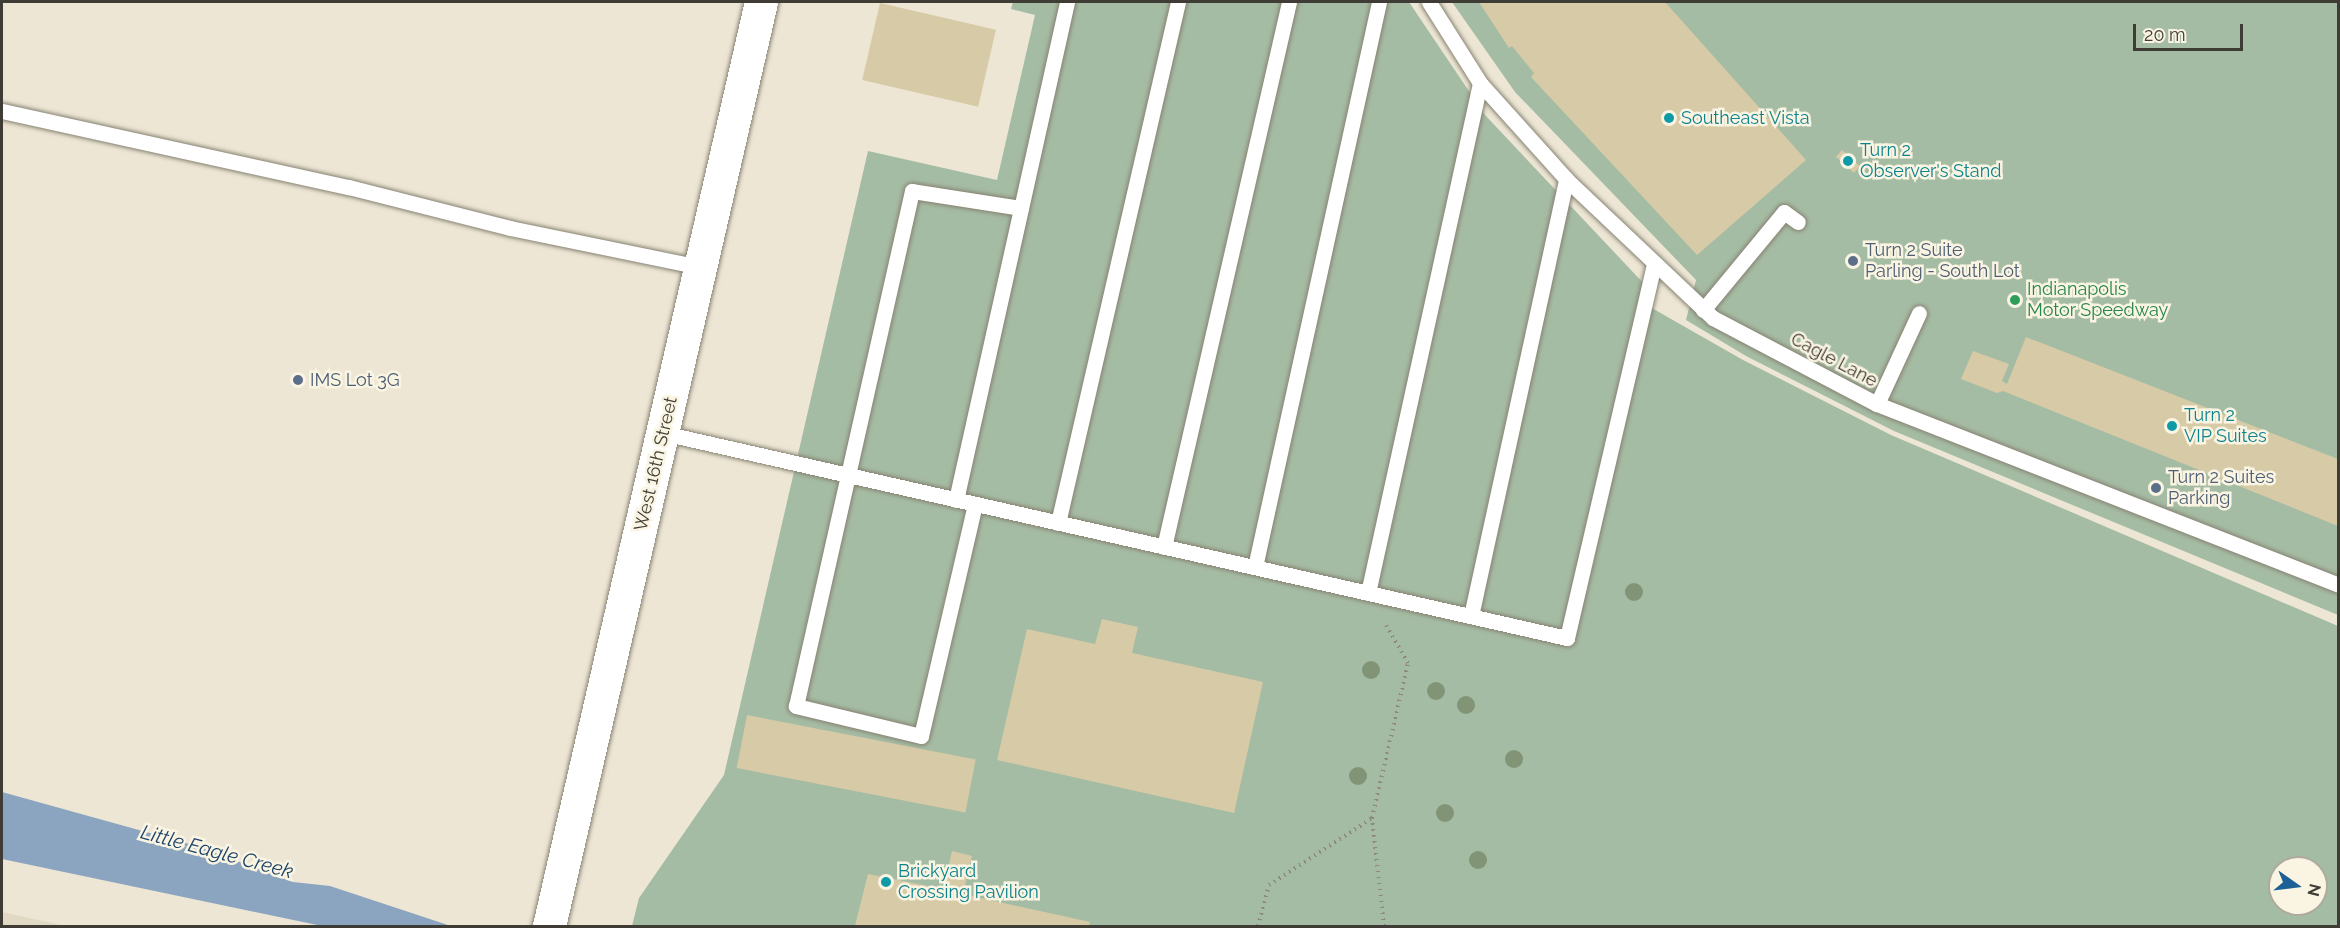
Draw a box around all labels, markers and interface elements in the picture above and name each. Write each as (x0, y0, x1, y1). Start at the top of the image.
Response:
scale bar (2136, 12, 2246, 50)
text: 20 m (2144, 24, 2186, 45)
place label: Southeast Vista (1681, 107, 1810, 129)
marker: Southeast Vista (1662, 111, 1676, 125)
place label: Turn 2 Observer's Stand (1860, 140, 2001, 182)
marker: Turn 2 Observer's Stand (1841, 154, 1855, 168)
place label: Turn 2 Suite Parling - South Lot (1865, 240, 2020, 282)
marker: Turn 2 Suite Parling - South Lot (1846, 254, 1860, 268)
place label: Indianapolis Motor Speedway (2027, 279, 2169, 322)
marker: Indianapolis Motor Speedway (2008, 293, 2022, 307)
street label: Cagle Lane (1787, 328, 1881, 392)
place label: IMS Lot 3G (310, 369, 400, 391)
marker: IMS Lot 3G (291, 373, 305, 387)
street label: West 16th Street (630, 395, 682, 533)
place label: Turn 2 VIP Suites (2184, 405, 2267, 448)
marker: Turn 2 VIP Suites (2165, 419, 2179, 433)
place label: Turn 2 Suites Parking (2168, 467, 2274, 510)
marker: Turn 2 Suites Parking (2149, 481, 2163, 495)
water label: Little Eagle Creek (138, 820, 296, 884)
north arrow (2268, 856, 2328, 916)
place label: Brickyard Crossing Pavilion (898, 861, 1039, 904)
marker: Brickyard Crossing Pavilion (879, 875, 893, 889)
text: N (2303, 882, 2325, 898)

